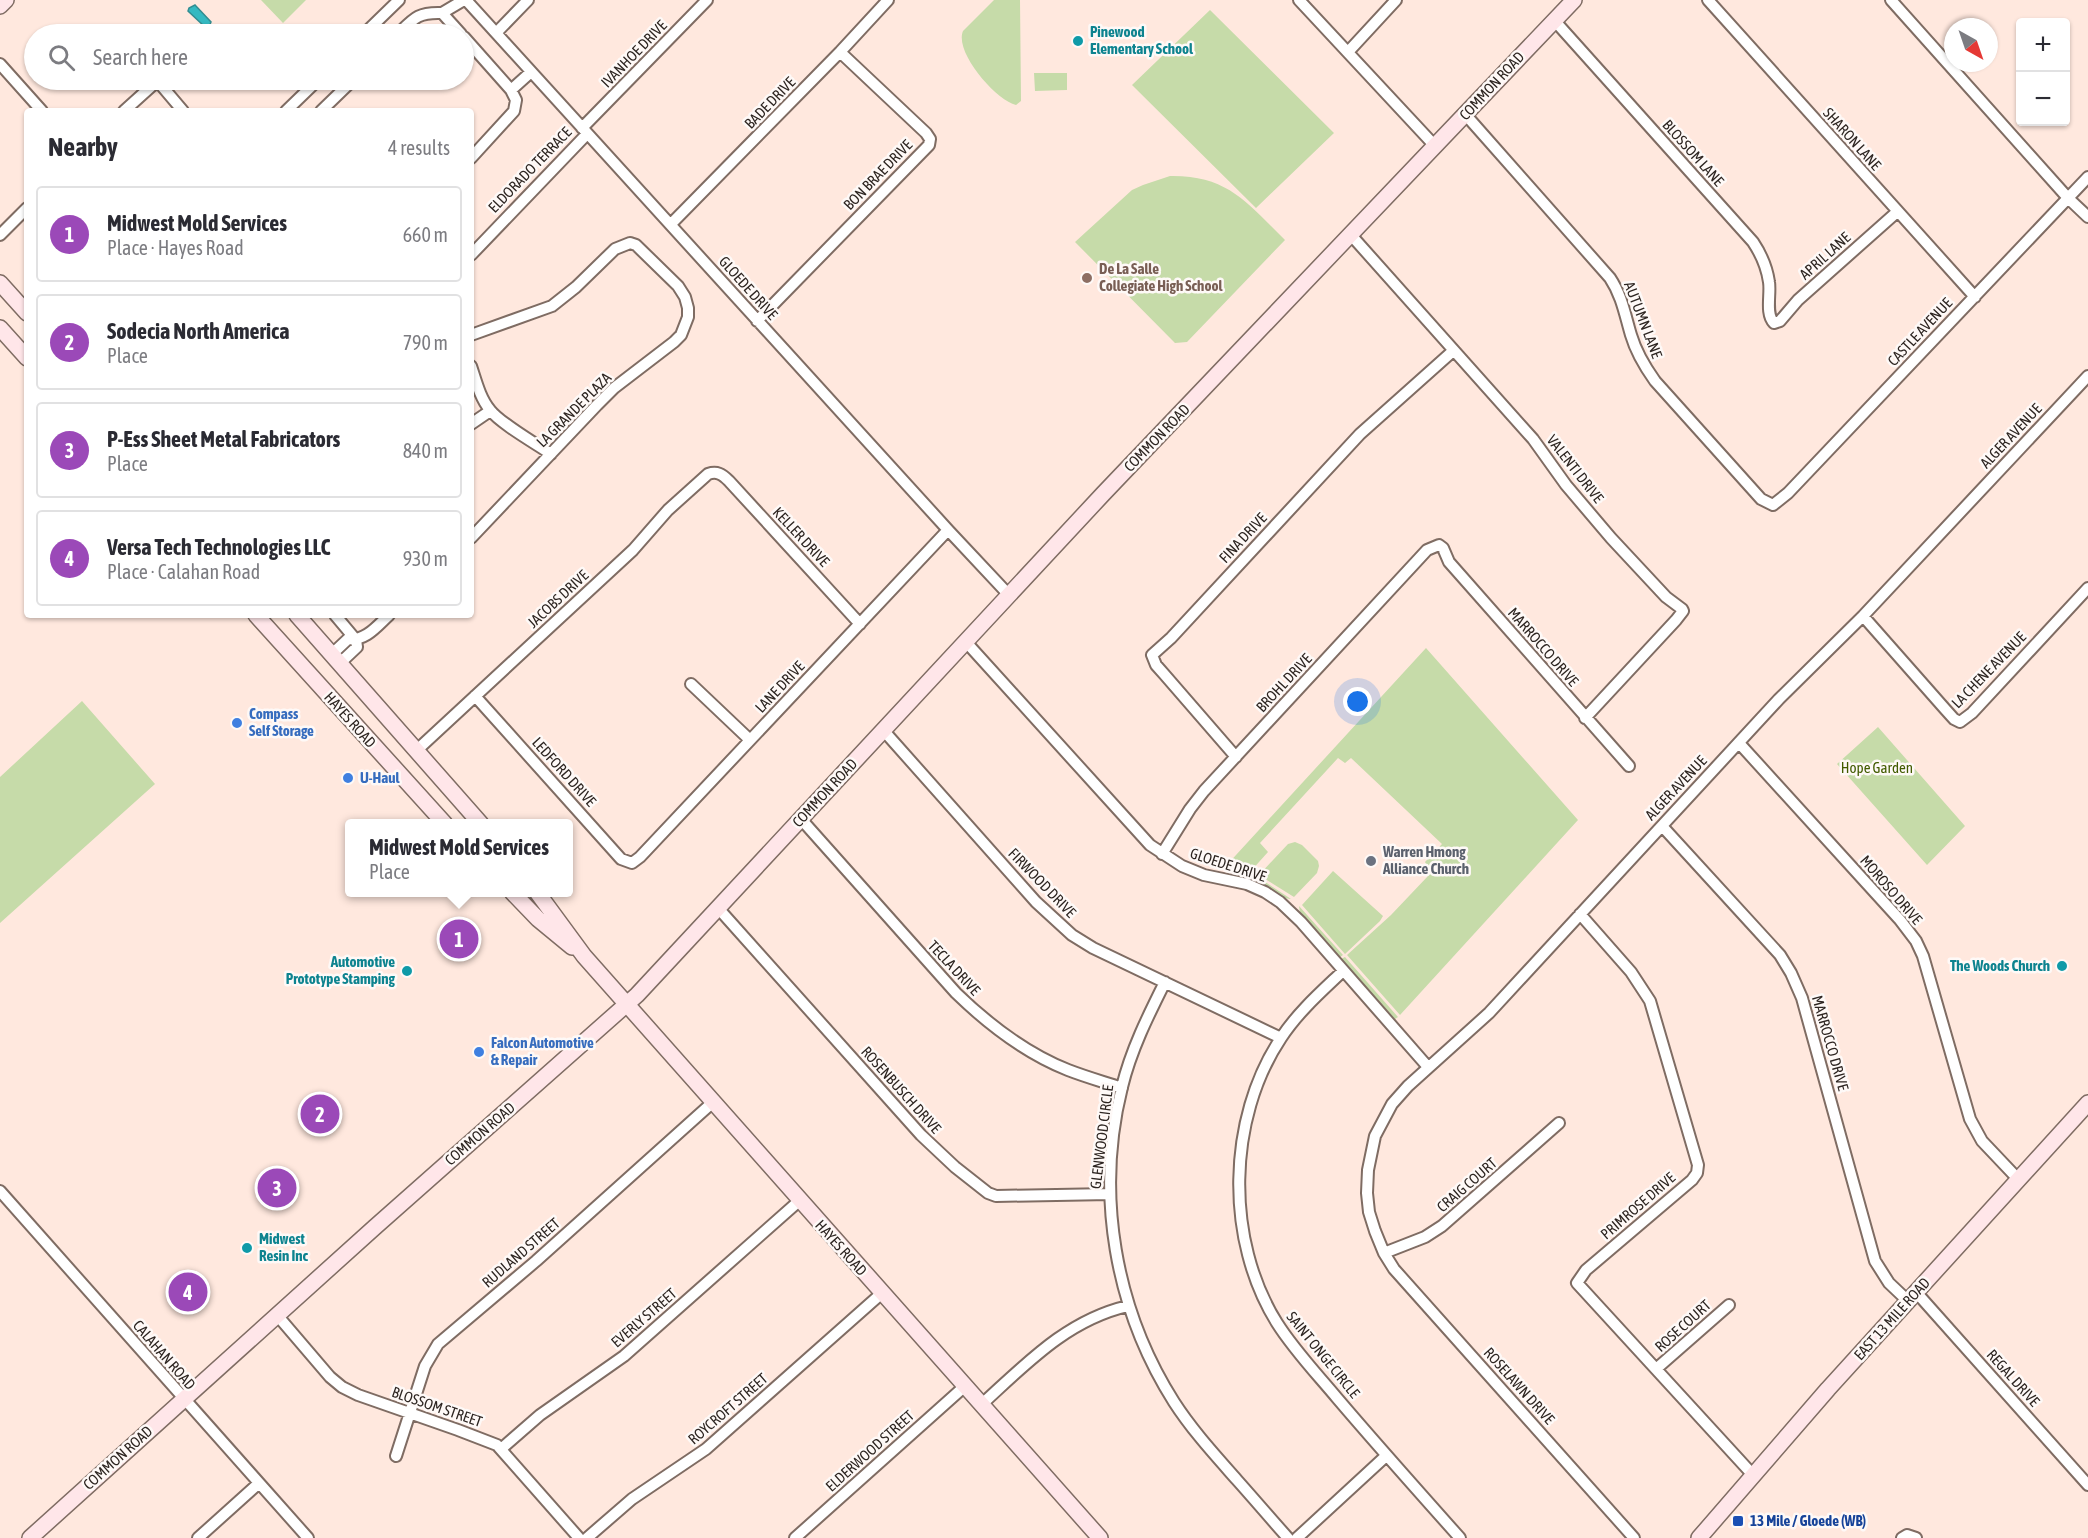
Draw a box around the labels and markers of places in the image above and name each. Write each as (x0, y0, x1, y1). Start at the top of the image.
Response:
place label: Pinewood Elementary School (1090, 23, 1194, 57)
marker: Pinewood Elementary School (1071, 34, 1085, 48)
place label: De La Salle Collegiate High School (1099, 260, 1223, 294)
marker: De La Salle Collegiate High School (1080, 271, 1094, 285)
place label: Compass Self Storage (249, 705, 314, 739)
marker: Compass Self Storage (230, 716, 244, 730)
place label: U-Haul (360, 769, 401, 786)
marker: U-Haul (341, 771, 355, 785)
place label: Warren Hmong Alliance Church (1382, 843, 1469, 877)
marker: Warren Hmong Alliance Church (1364, 854, 1378, 868)
pin: 1 (440, 916, 478, 962)
place label: Automotive Prototype Stamping (286, 953, 396, 987)
place label: The Woods Church (1950, 957, 2050, 974)
marker: The Woods Church (2055, 959, 2069, 973)
marker: Automotive Prototype Stamping (400, 964, 414, 978)
place label: Falcon Automotive & Repair (491, 1034, 594, 1068)
marker: Falcon Automotive & Repair (472, 1045, 486, 1059)
pin: 2 (300, 1092, 340, 1136)
pin: 3 (258, 1166, 296, 1210)
place label: Midwest Resin Inc (259, 1230, 308, 1264)
marker: Midwest Resin Inc (240, 1241, 254, 1255)
pin: 4 (168, 1270, 207, 1314)
place label: 13 Mile / Gloede (WB) (1750, 1512, 1866, 1529)
marker: 13 Mile / Gloede (WB) (1731, 1514, 1745, 1528)

